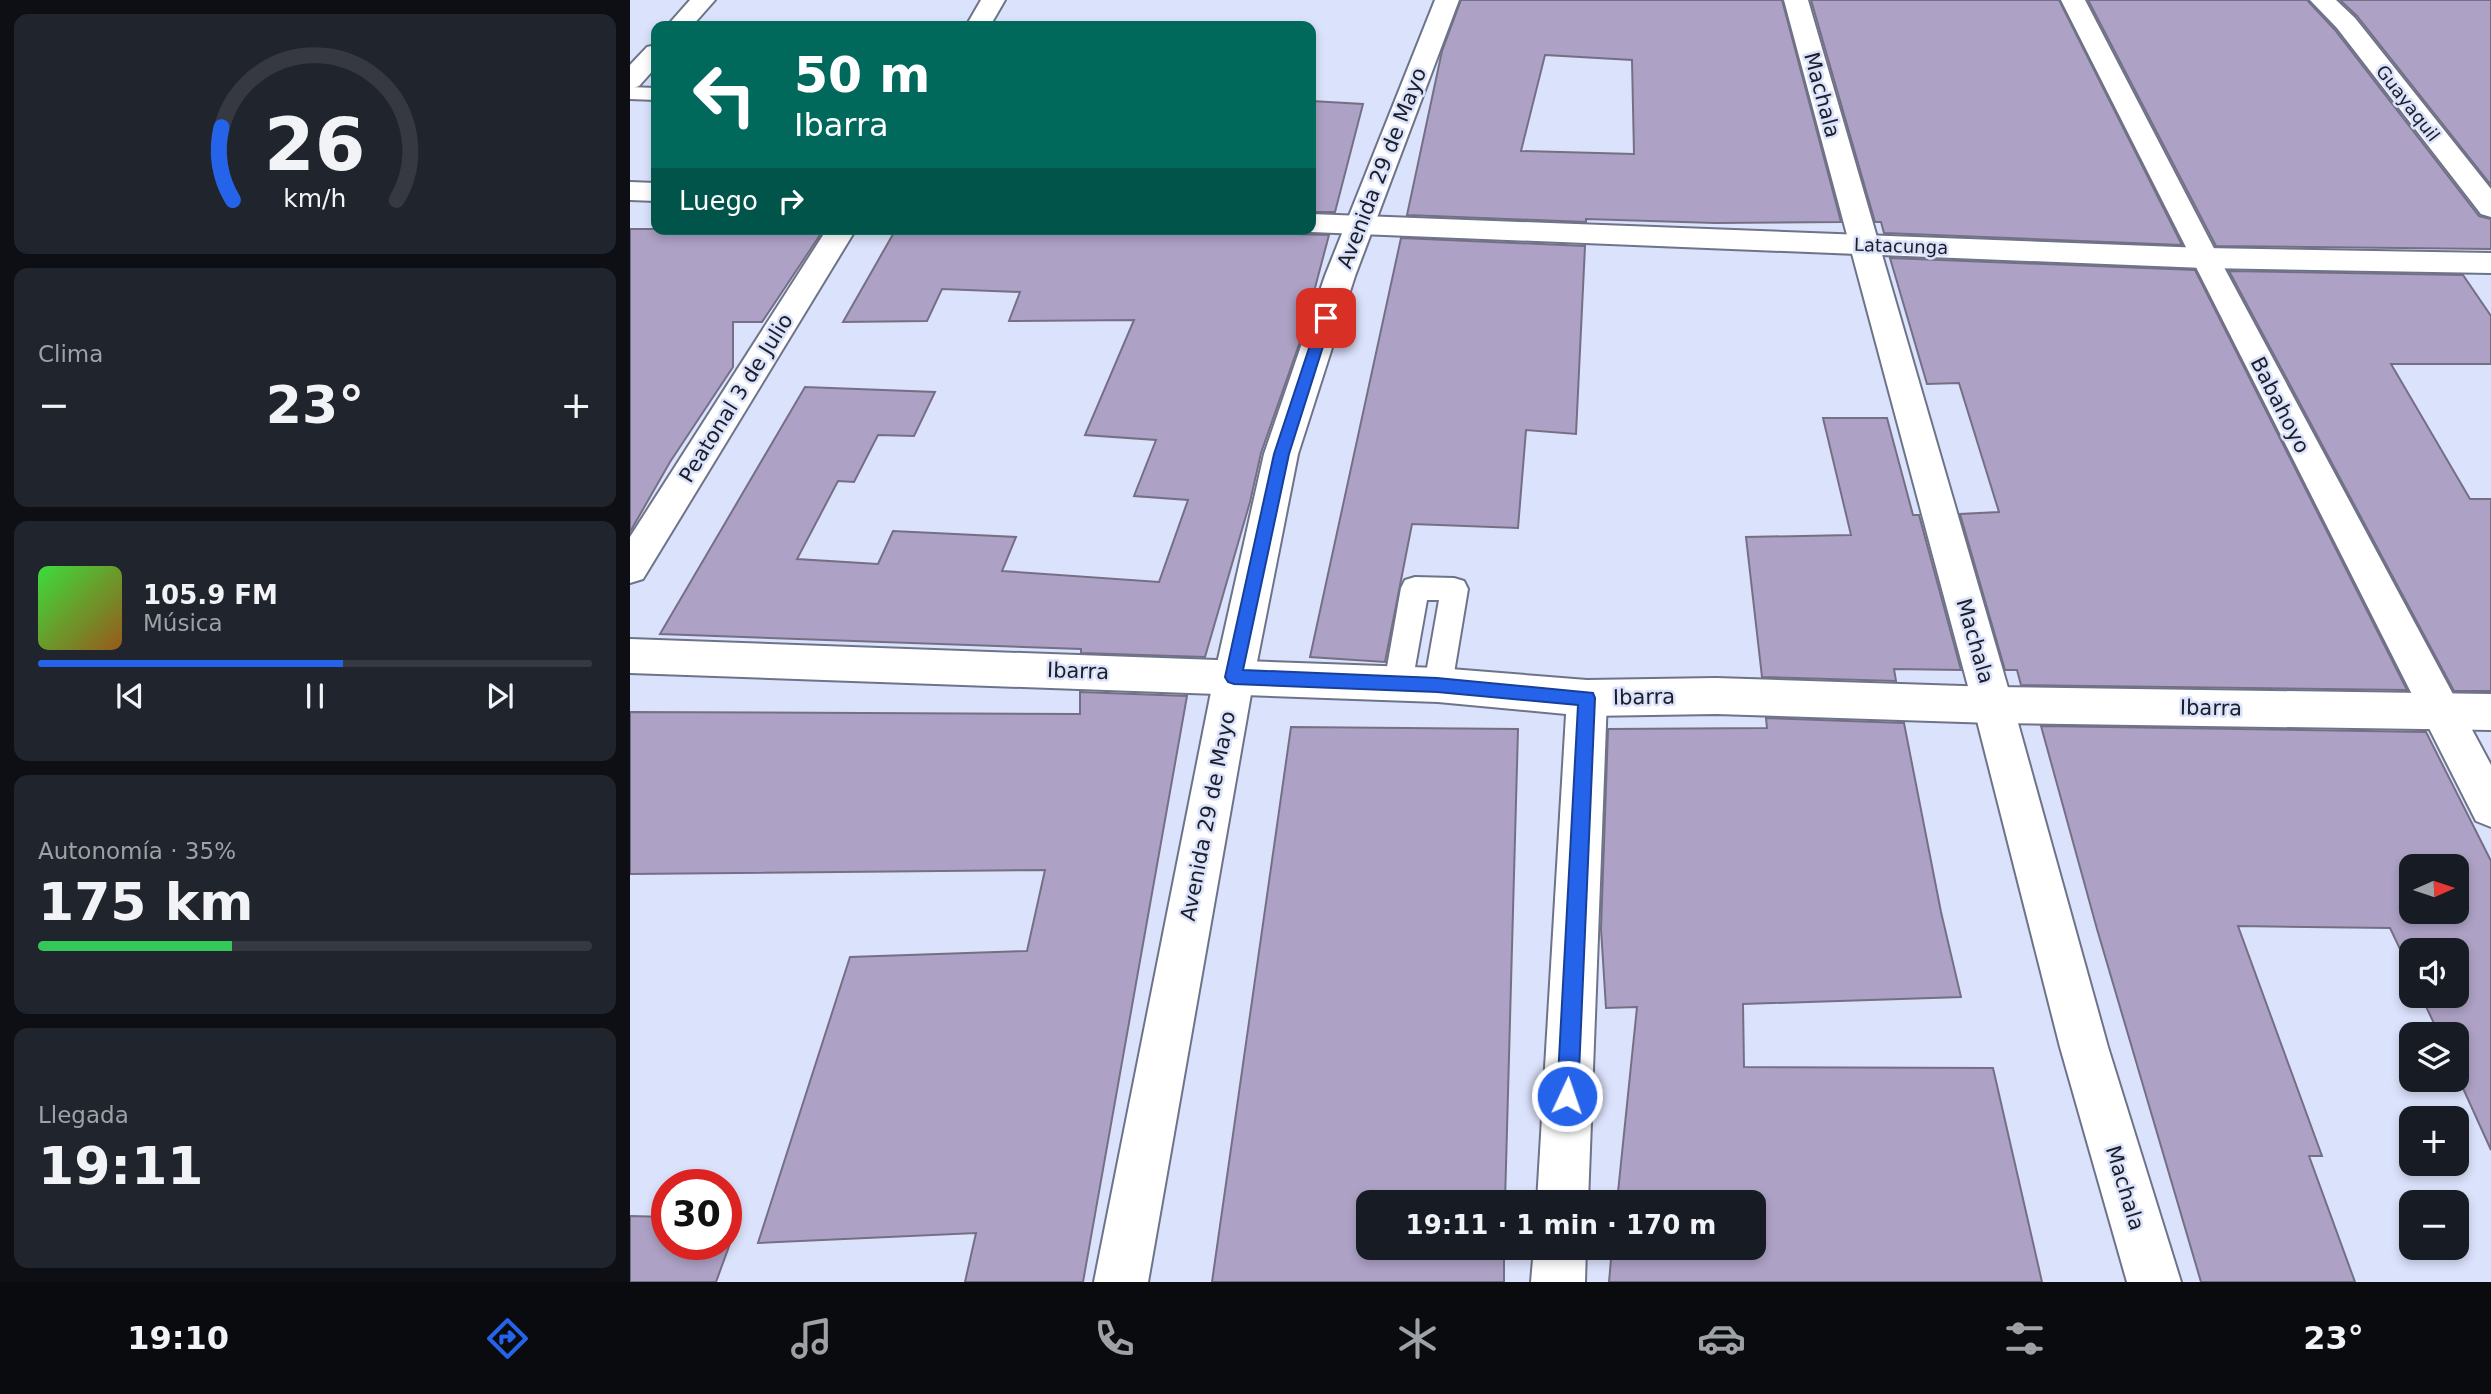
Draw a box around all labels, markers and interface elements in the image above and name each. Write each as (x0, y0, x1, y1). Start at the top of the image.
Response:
text: 50 m (794, 47, 930, 104)
icon: left (679, 49, 770, 140)
street label: Machala (1799, 50, 1845, 140)
street label: Guayaquil (2372, 61, 2444, 145)
street label: Avenida 29 de Mayo (1333, 64, 1431, 272)
text: 26 (264, 102, 366, 187)
text: Ibarra (794, 106, 889, 144)
icon: right (772, 182, 810, 220)
text: km/h (283, 184, 347, 213)
text: Luego (679, 186, 758, 216)
street label: Latacunga (1853, 234, 1949, 258)
pin (1296, 288, 1356, 348)
icon: arrive (1307, 299, 1345, 337)
street label: Peatonal 3 de Julio (674, 309, 798, 487)
text: Clima (38, 341, 103, 367)
street label: Babahoyo (2245, 353, 2315, 457)
text: 23° (266, 375, 364, 435)
text: − (38, 383, 70, 427)
text: + (560, 383, 592, 427)
text: 105.9 FM (143, 580, 278, 610)
street label: Machala (1951, 596, 1999, 686)
text: Música (143, 610, 223, 636)
street label: Ibarra (1047, 658, 1109, 684)
icon: previous (111, 677, 149, 715)
icon: pause (296, 677, 334, 715)
icon: next (481, 677, 519, 715)
street label: Ibarra (1613, 684, 1675, 710)
street label: Ibarra (2180, 695, 2242, 721)
street label: Avenida 29 de Mayo (1176, 709, 1240, 923)
text: Autonomía · 35% (38, 838, 236, 864)
north arrow (2399, 854, 2469, 924)
map controls (2399, 854, 2469, 1260)
text: 175 km (38, 872, 253, 932)
button: sound (2399, 938, 2469, 1008)
button: layers (2399, 1022, 2469, 1092)
position arrow (1530, 1059, 1604, 1133)
text: Llegada (38, 1102, 129, 1128)
button: + (2399, 1106, 2469, 1176)
text: 19:11 (38, 1136, 204, 1196)
street label: Machala (2101, 1143, 2149, 1233)
speed limit sign: 30 (651, 1169, 742, 1260)
button: − (2399, 1190, 2469, 1260)
text: 19:11 · 1 min · 170 m (1406, 1210, 1716, 1240)
icon: directions (483, 1314, 532, 1363)
icon: music (787, 1314, 836, 1363)
icon: phone (1090, 1314, 1139, 1363)
icon: climate (1393, 1314, 1442, 1363)
icon: car (1697, 1314, 1746, 1363)
icon: filters (2000, 1314, 2049, 1363)
text: 19:10 (127, 1319, 229, 1357)
text: 23° (2303, 1319, 2364, 1357)

